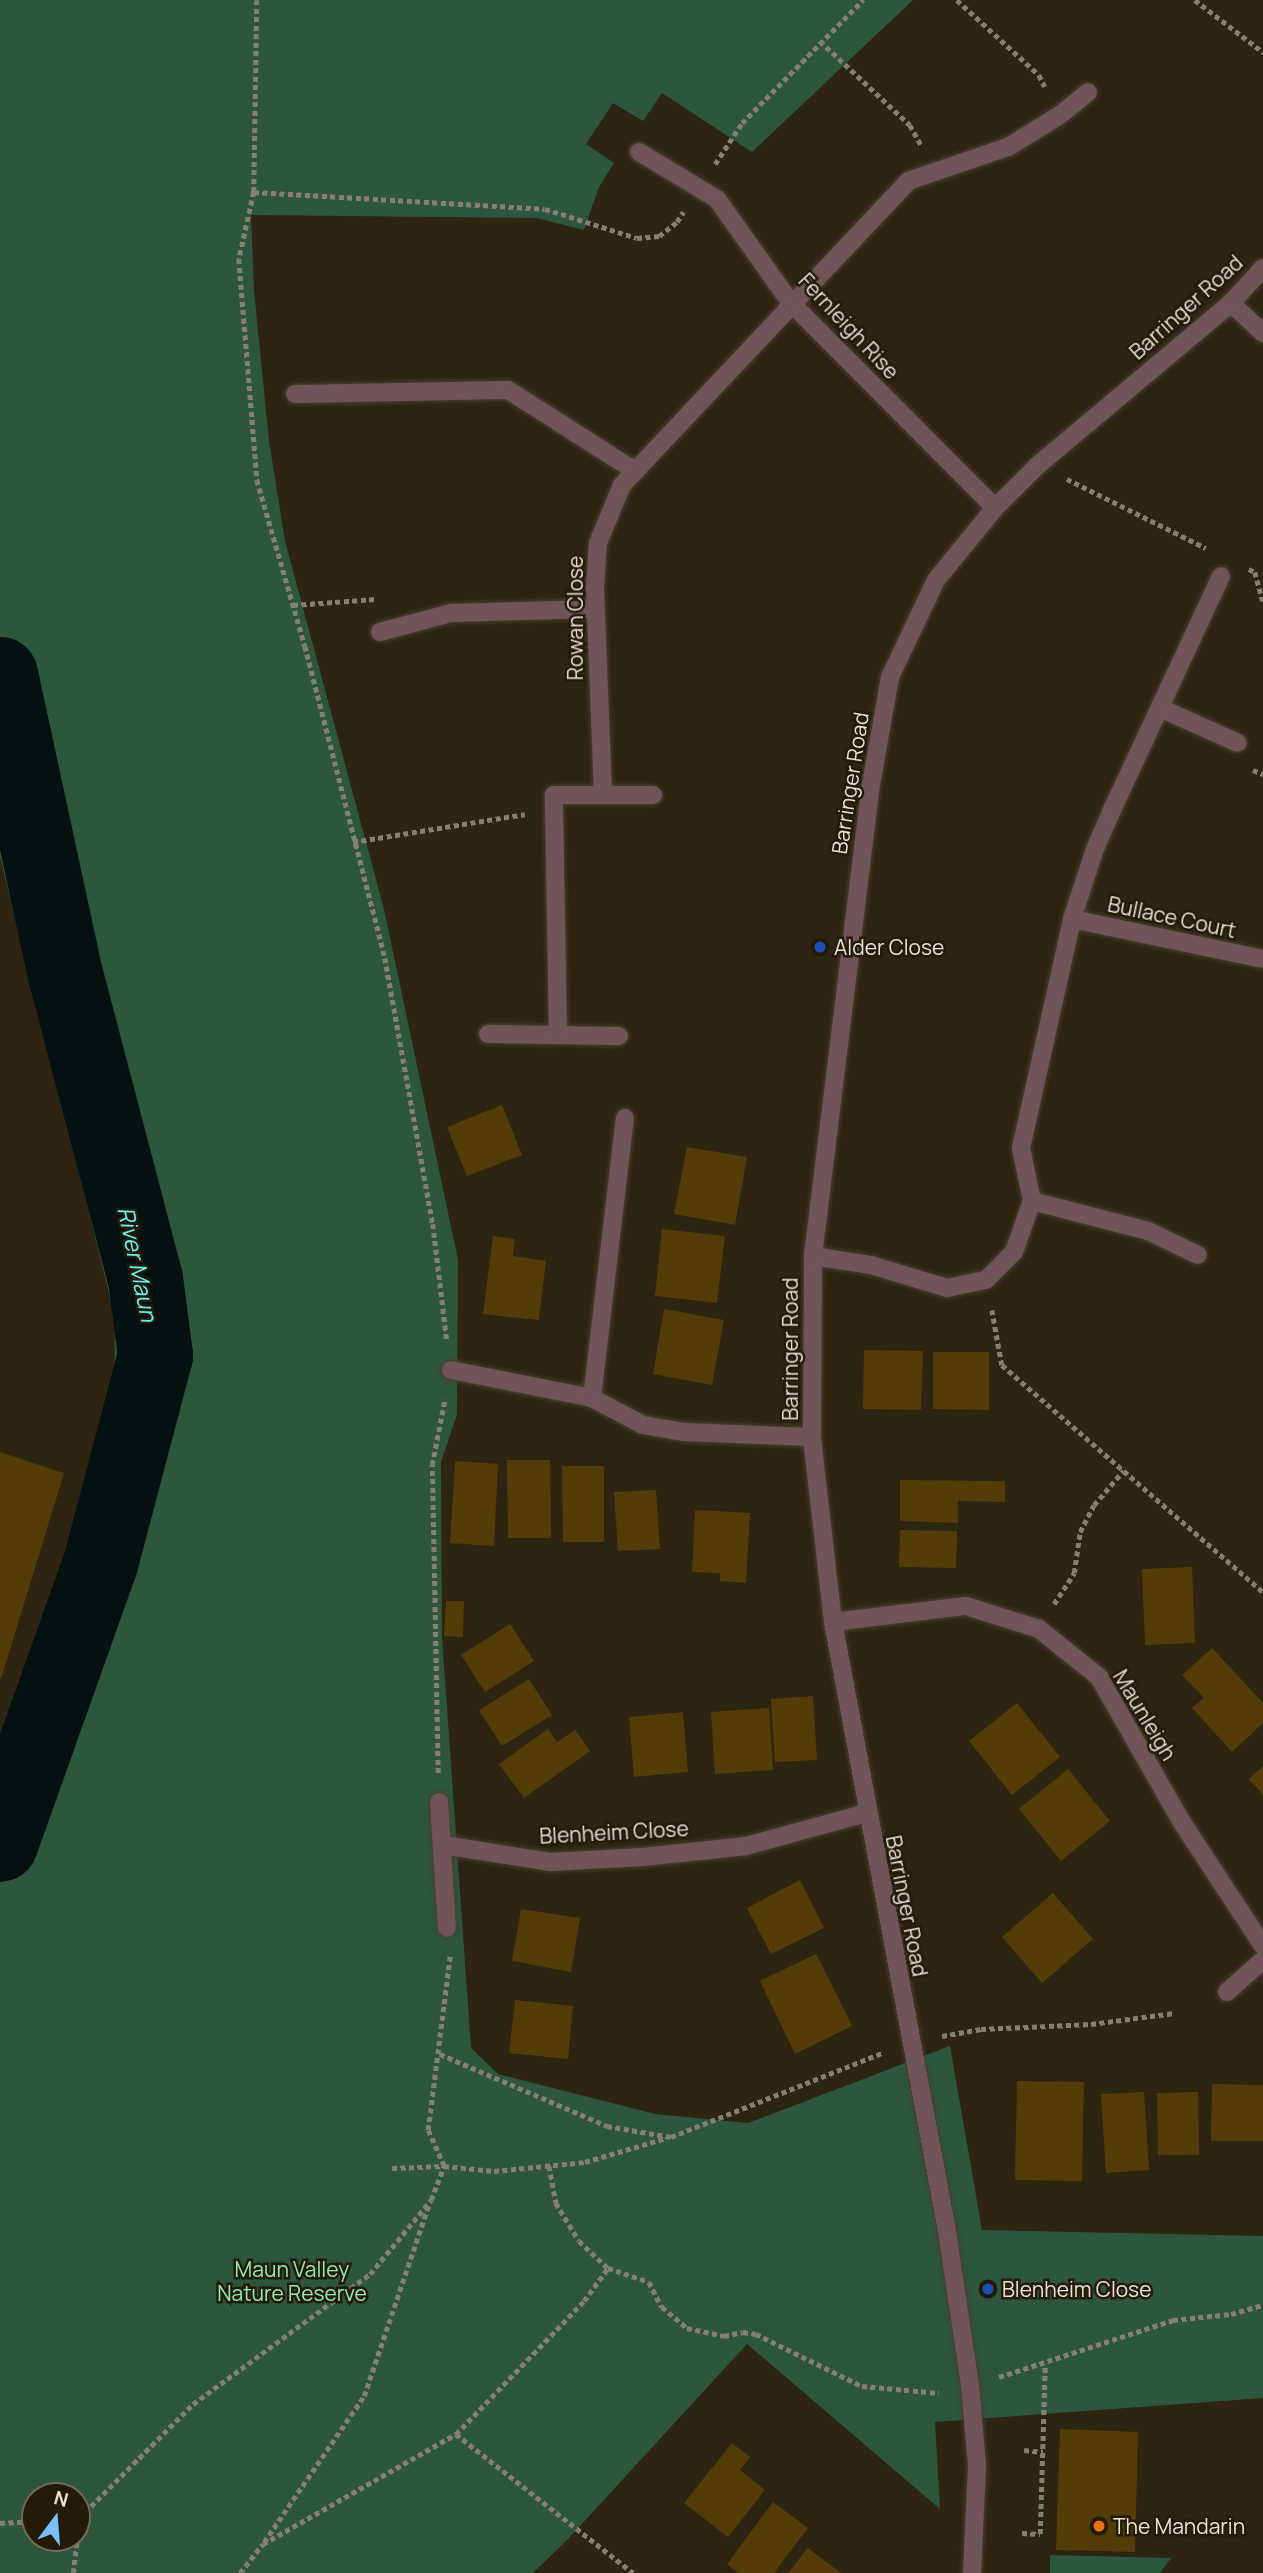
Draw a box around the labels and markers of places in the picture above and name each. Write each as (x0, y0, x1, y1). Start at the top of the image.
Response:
place label: Alder Close (834, 934, 944, 960)
marker: Alder Close (812, 939, 828, 955)
place label: Blenheim Close (1002, 2276, 1151, 2302)
marker: Blenheim Close (980, 2281, 996, 2297)
place label: The Mandarin (1113, 2513, 1245, 2539)
marker: The Mandarin (1091, 2518, 1107, 2534)

